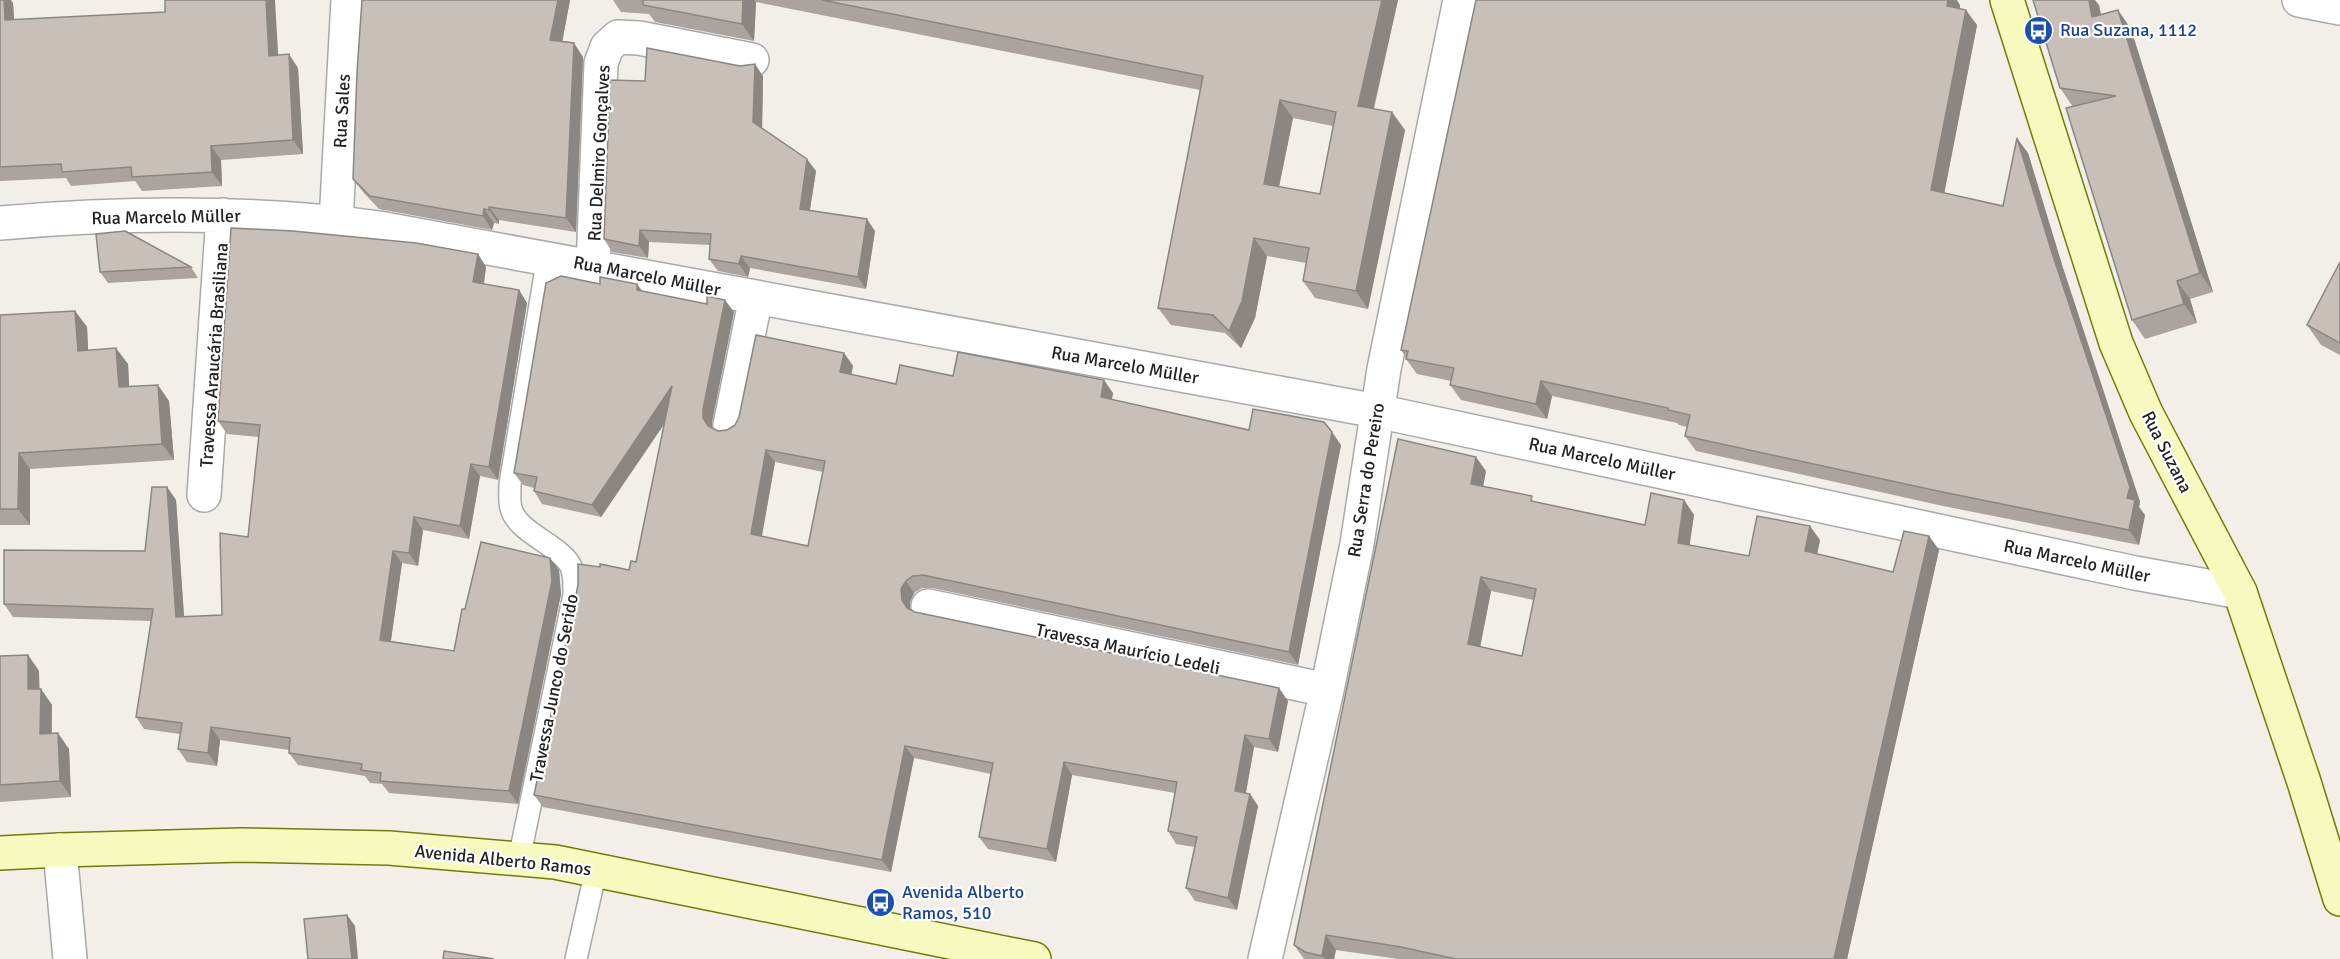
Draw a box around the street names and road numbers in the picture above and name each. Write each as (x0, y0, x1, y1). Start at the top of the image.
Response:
street label: Rua Delmiro Gonçalves (583, 64, 615, 242)
street label: Rua Sales (329, 73, 355, 149)
street label: Rua Marcelo Müller (91, 205, 241, 229)
street label: Travessa Araucária Brasiliana (195, 242, 233, 468)
street label: Rua Marcelo Müller (572, 251, 723, 301)
street label: Rua Marcelo Müller (1050, 341, 1201, 389)
street label: Rua Serra do Pereiro (1343, 401, 1389, 559)
street label: Rua Suzana (2137, 407, 2197, 497)
street label: Rua Marcelo Müller (1527, 433, 1678, 485)
street label: Rua Marcelo Müller (2002, 535, 2153, 587)
street label: Travessa Junco do Serido (525, 592, 583, 784)
street label: Travessa Maurício Ledeli (1034, 619, 1222, 679)
street label: Avenida Alberto Ramos (414, 840, 593, 880)

